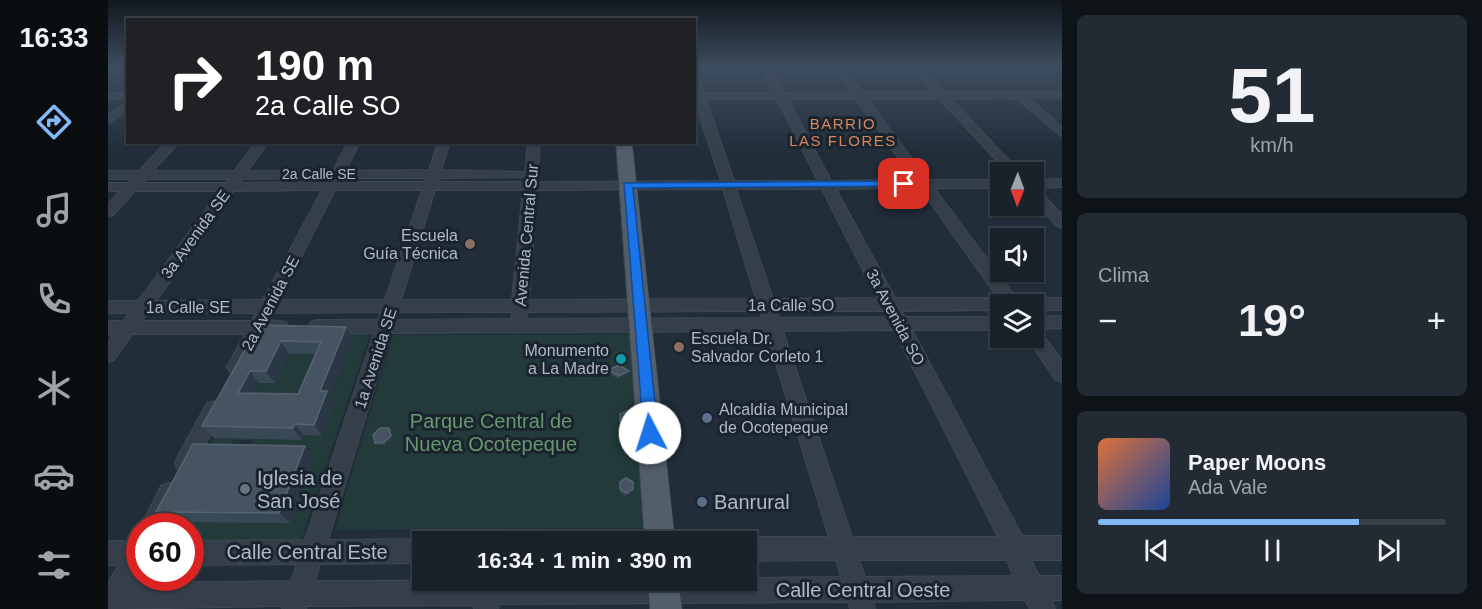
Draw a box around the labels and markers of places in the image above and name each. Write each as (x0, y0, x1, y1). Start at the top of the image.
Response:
pin (878, 158, 929, 209)
place label: Escuela Guía Técnica (363, 227, 458, 262)
marker: Escuela Guía Técnica (463, 237, 477, 251)
place label: Escuela Dr. Salvador Corleto 1 (691, 330, 824, 365)
marker: Escuela Dr. Salvador Corleto 1 (672, 340, 686, 354)
place label: Monumento a La Madre (525, 342, 609, 377)
marker: Monumento a La Madre (614, 352, 628, 366)
place label: Alcaldía Municipal de Ocotepeque (719, 401, 848, 436)
marker: Alcaldía Municipal de Ocotepeque (700, 411, 714, 425)
place label: Iglesia de San José (257, 467, 343, 512)
marker: Iglesia de San José (238, 482, 252, 496)
place label: Banrural (714, 491, 790, 513)
marker: Banrural (695, 495, 709, 509)

